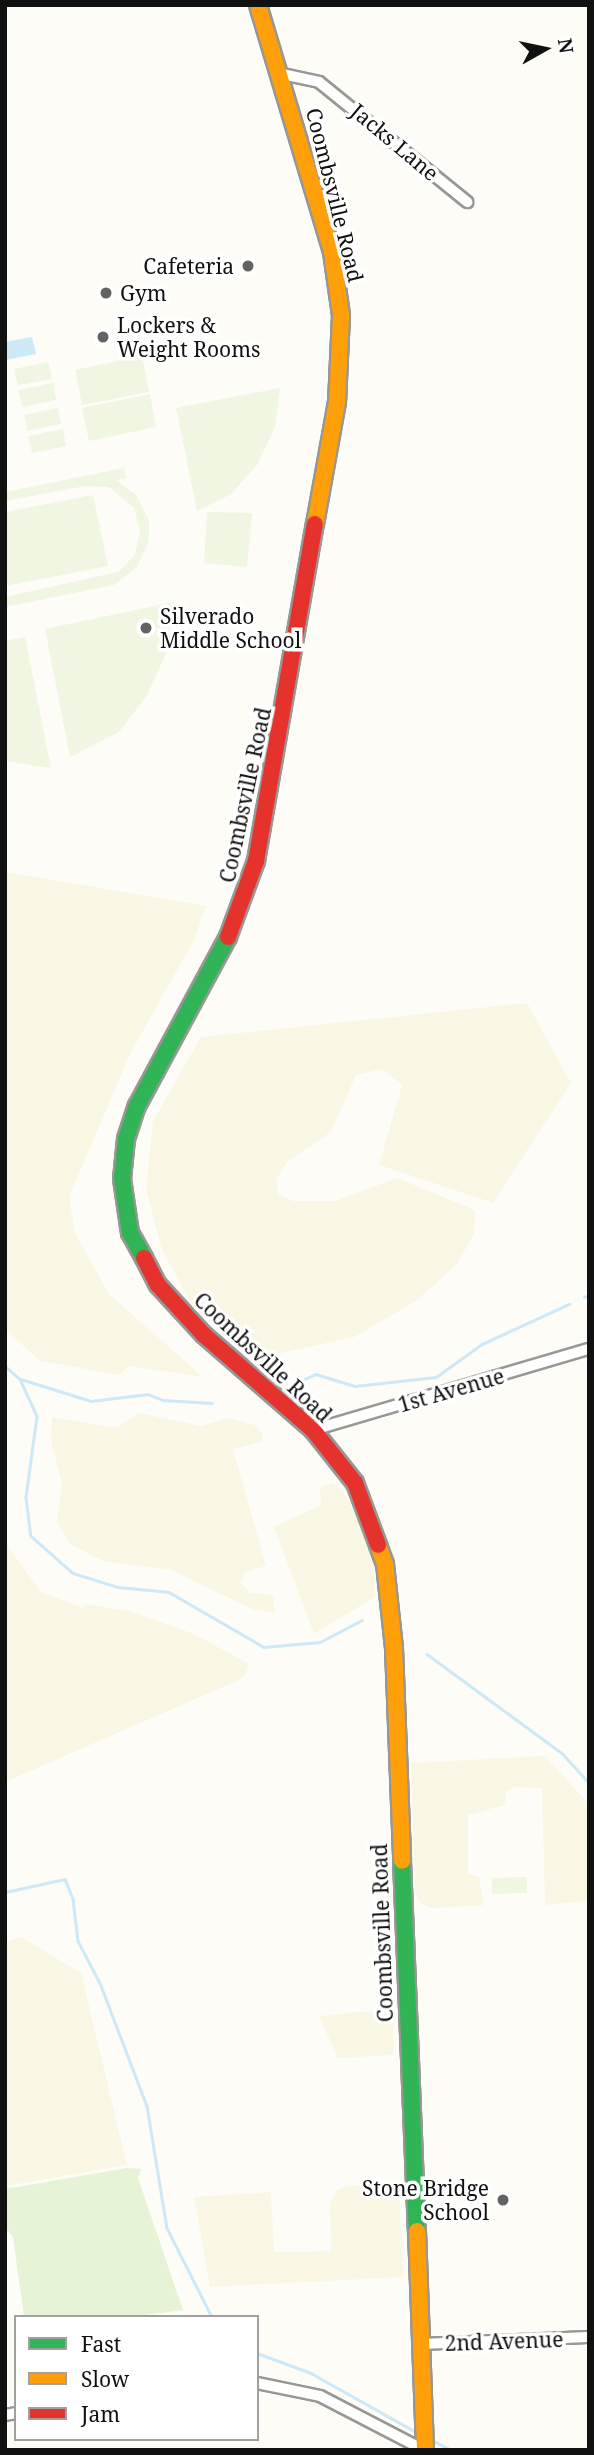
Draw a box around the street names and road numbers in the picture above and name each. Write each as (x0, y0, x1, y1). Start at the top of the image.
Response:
street label: Jacks Lane (346, 98, 444, 186)
street label: Coombsville Road (301, 105, 369, 285)
street label: Coombsville Road (214, 705, 276, 885)
street label: Coombsville Road (189, 1287, 337, 1427)
street label: 1st Avenue (395, 1363, 507, 1417)
street label: Coombsville Road (366, 1843, 398, 2023)
street label: 2nd Avenue (444, 2326, 564, 2356)

